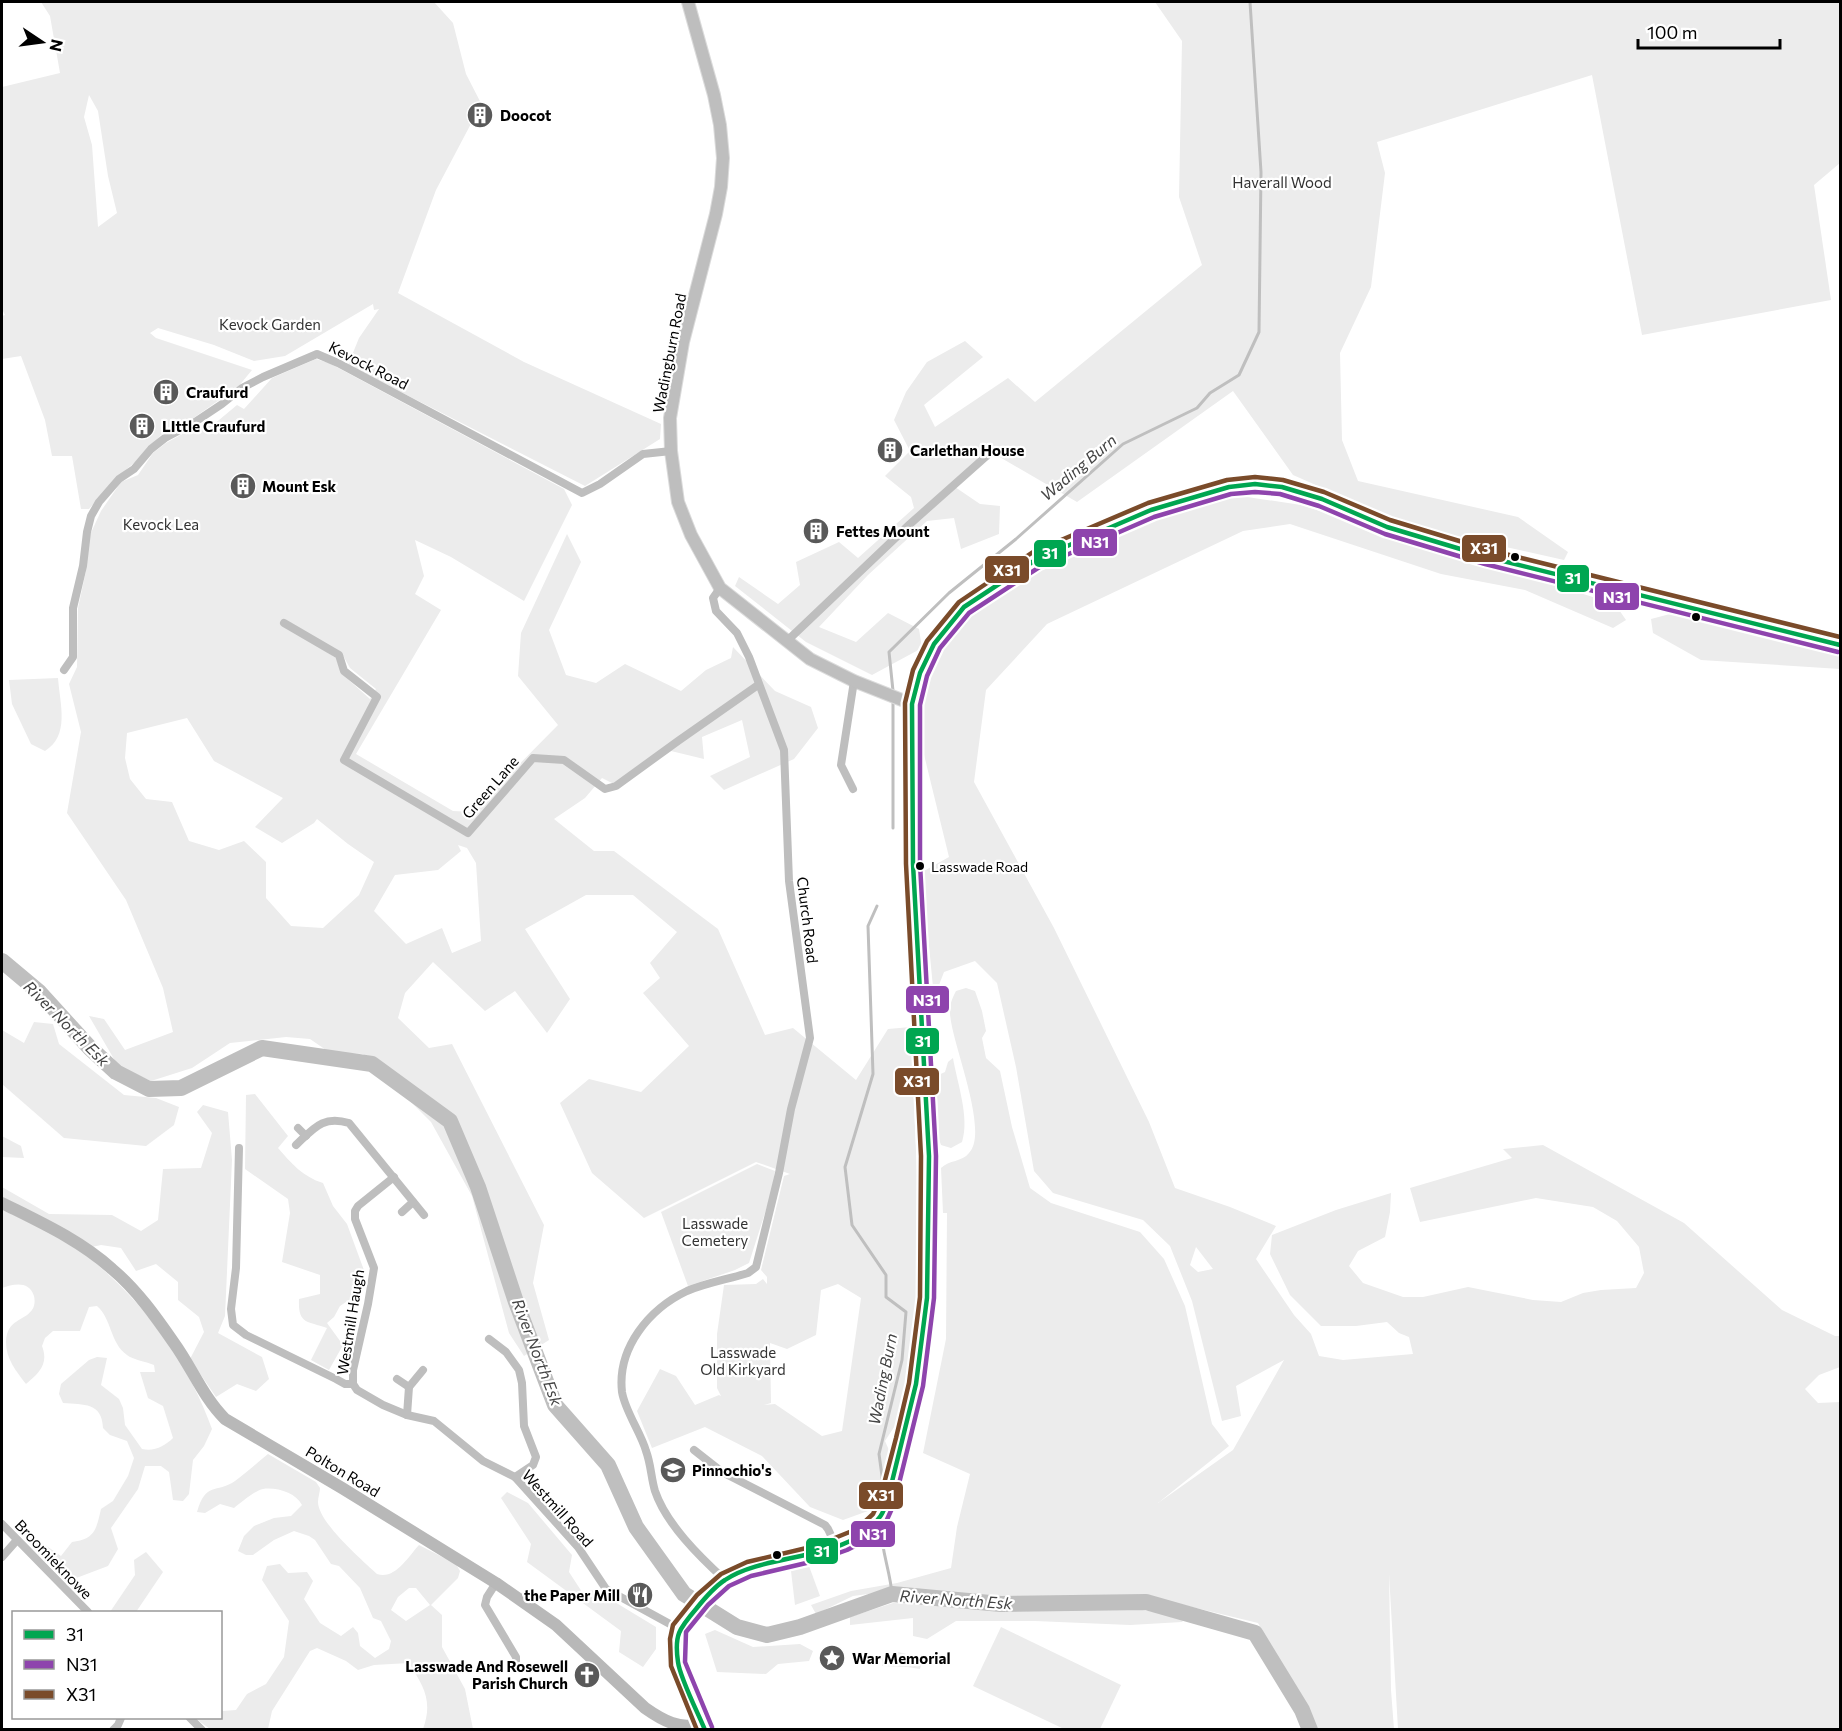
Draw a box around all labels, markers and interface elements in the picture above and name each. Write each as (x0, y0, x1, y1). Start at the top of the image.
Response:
north arrow (12, 12, 72, 72)
scale bar (1638, 12, 1780, 50)
text: 100 m (1647, 21, 1697, 43)
text: N (46, 38, 68, 53)
building icon: Doocot (465, 100, 495, 130)
place label: Doocot (500, 106, 551, 124)
park label: Haverall Wood (1232, 173, 1332, 191)
street label: Wadingburn Road (649, 292, 689, 414)
park label: Kevock Garden (219, 315, 321, 333)
street label: Kevock Road (326, 337, 412, 393)
building icon: Craufurd (151, 377, 181, 407)
place label: Craufurd (186, 383, 248, 401)
building icon: LIttle Craufurd (127, 411, 157, 441)
place label: LIttle Craufurd (162, 417, 265, 435)
water label: Wading Burn (1036, 430, 1120, 504)
building icon: Carlethan House (875, 435, 905, 465)
place label: Carlethan House (910, 441, 1024, 459)
building icon: Mount Esk (228, 471, 258, 501)
place label: Mount Esk (262, 477, 337, 495)
park label: Kevock Lea (123, 515, 199, 533)
building icon: Fettes Mount (801, 516, 831, 546)
place label: Fettes Mount (836, 522, 930, 540)
line badge: N31 (1072, 528, 1118, 557)
text: N31 (1081, 532, 1109, 551)
line badge: X31 (1461, 534, 1507, 563)
text: X31 (1470, 538, 1498, 557)
line badge: 31 (1033, 539, 1067, 568)
text: 31 (1042, 543, 1058, 562)
unlabelled marker (1509, 551, 1521, 563)
line badge: X31 (984, 555, 1030, 584)
text: X31 (993, 560, 1021, 579)
line badge: 31 (1556, 564, 1590, 593)
text: 31 (1565, 568, 1581, 587)
line badge: N31 (1594, 582, 1640, 611)
text: N31 (1603, 587, 1631, 606)
unlabelled marker (1690, 611, 1702, 623)
street label: Green Lane (458, 752, 522, 822)
place label: Lasswade Road (931, 858, 1028, 875)
marker: Lasswade Road (914, 860, 926, 872)
street label: Church Road (794, 876, 822, 964)
water label: River North Esk (20, 976, 114, 1070)
line badge: N31 (905, 985, 950, 1014)
text: N31 (913, 990, 941, 1009)
line badge: 31 (905, 1027, 940, 1055)
text: 31 (915, 1031, 931, 1050)
line badge: X31 (894, 1067, 940, 1096)
text: X31 (903, 1071, 931, 1090)
park label: Lasswade Cemetery (682, 1214, 749, 1249)
street label: Westmill Haugh (333, 1268, 367, 1376)
water label: River North Esk (509, 1296, 567, 1408)
water label: Wading Burn (864, 1332, 900, 1426)
park label: Lasswade Old Kirkyard (700, 1343, 786, 1378)
street label: Polton Road (303, 1442, 383, 1500)
school or university icon: Pinnochio's (658, 1455, 688, 1485)
place label: Pinnochio's (692, 1461, 772, 1479)
street label: Westmill Road (519, 1466, 597, 1550)
line badge: X31 (858, 1481, 904, 1510)
text: X31 (867, 1485, 895, 1504)
street label: Broomieknowe (12, 1516, 96, 1602)
line badge: N31 (850, 1520, 896, 1548)
text: N31 (859, 1524, 887, 1543)
line badge: 31 (805, 1537, 839, 1565)
text: 31 (814, 1541, 830, 1560)
unlabelled marker (771, 1549, 783, 1561)
restaurant icon: the Paper Mill (625, 1580, 655, 1610)
place label: the Paper Mill (524, 1586, 620, 1604)
water label: River North Esk (899, 1586, 1013, 1612)
legend (12, 1611, 222, 1719)
text: 31 (66, 1623, 84, 1645)
place icon: War Memorial (817, 1643, 847, 1673)
place label: War Memorial (852, 1649, 950, 1667)
text: N31 (66, 1653, 98, 1675)
place label: Lasswade And Rosewell Parish Church (405, 1657, 568, 1692)
church icon: Lasswade And Rosewell Parish Church (572, 1660, 602, 1690)
text: X31 (66, 1683, 96, 1705)

